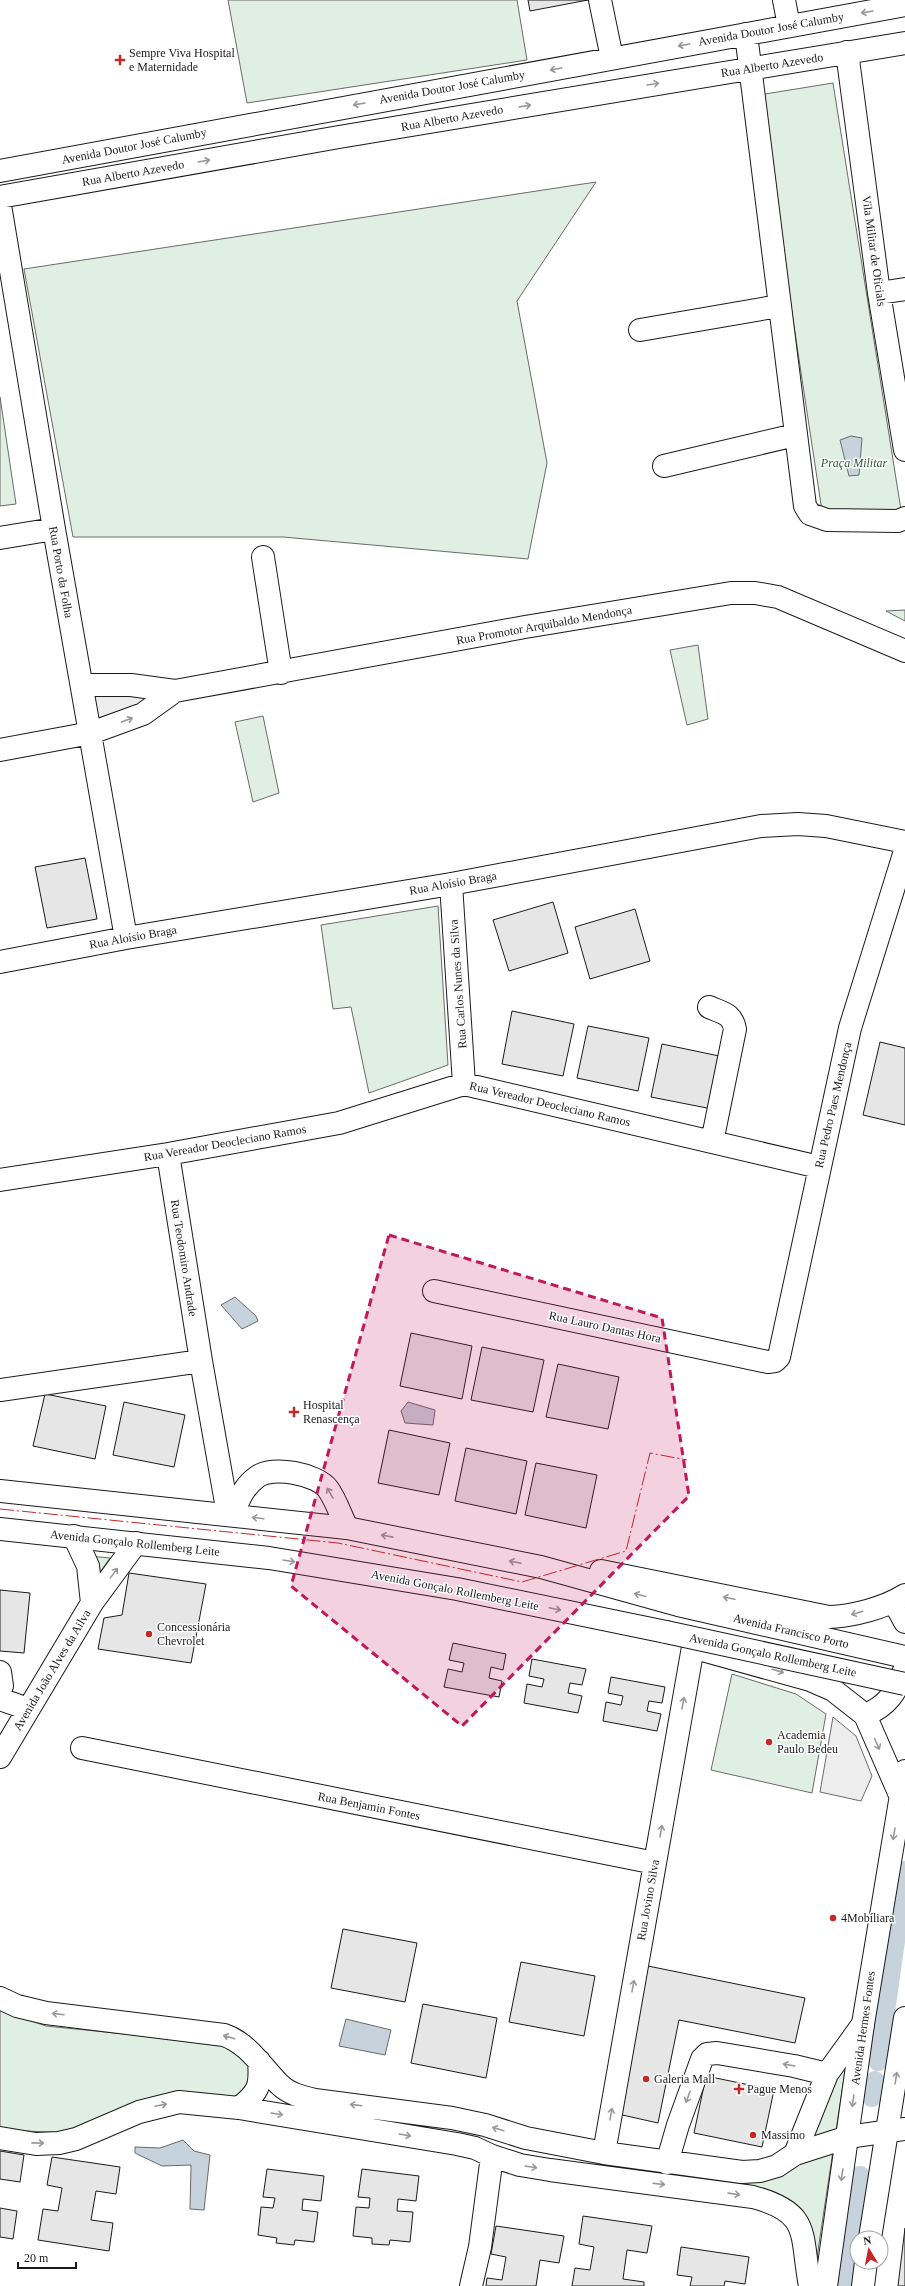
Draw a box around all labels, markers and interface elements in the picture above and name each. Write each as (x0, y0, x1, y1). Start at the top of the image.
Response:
one-way arrow (860, 8, 873, 16)
street label: Avenida Doutor José Calumby (697, 9, 845, 49)
one-way arrow (678, 42, 691, 50)
place label: Sempre Viva Hospital e Maternidade (129, 46, 235, 74)
street label: Rua Alberto Azevedo (720, 50, 824, 80)
marker: Sempre Viva Hospital e Maternidade (114, 54, 126, 66)
one-way arrow (550, 65, 563, 73)
street label: Avenida Doutor José Calumby (378, 67, 526, 107)
one-way arrow (646, 80, 659, 88)
one-way arrow (353, 100, 366, 108)
one-way arrow (518, 101, 531, 109)
street label: Rua Alberto Azevedo (400, 102, 504, 134)
street label: Avenida Doutor José Calumby (60, 125, 208, 167)
one-way arrow (197, 156, 210, 164)
street label: Rua Alberto Azevedo (81, 157, 185, 189)
street label: Vila Militar de Oficials (859, 195, 889, 308)
park label: Praça Militar (820, 456, 887, 470)
street label: Rua Porto da Folha (46, 525, 76, 620)
street label: Rua Promotor Arquibaldo Mendonça (455, 603, 634, 647)
one-way arrow (121, 716, 134, 723)
street label: Rua Aloísio Braga (408, 868, 499, 898)
street label: Rua Carlos Nunes da Silva (446, 918, 469, 1049)
street label: Rua Aloísio Braga (88, 922, 179, 952)
street label: Rua Pedro Paes Mendonça (812, 1040, 854, 1169)
street label: Rua Vereador Deocleciano Ramos (468, 1079, 632, 1129)
street label: Rua Vereador Deocleciano Ramos (143, 1122, 308, 1164)
street label: Rua Teodomiro Andrade (168, 1199, 200, 1317)
street label: Rua Lauro Dantas Hora (548, 1308, 663, 1346)
place label: Hospital Renascença (303, 1398, 360, 1426)
marker: Hospital Renascença (288, 1406, 300, 1418)
one-way arrow (325, 1487, 333, 1499)
one-way arrow (252, 1514, 265, 1522)
street label: Avenida Gonçalo Rollemberg Leite (49, 1527, 221, 1559)
one-way arrow (381, 1532, 394, 1540)
one-way arrow (282, 1557, 295, 1565)
one-way arrow (508, 1557, 521, 1565)
street label: Avenida Gonçalo Rollemberg Leite (370, 1567, 540, 1613)
one-way arrow (110, 1568, 118, 1579)
one-way arrow (634, 1591, 647, 1598)
one-way arrow (723, 1593, 736, 1601)
street label: Avenida João Alves da Ailva (10, 1606, 94, 1733)
one-way arrow (548, 1606, 561, 1614)
one-way arrow (851, 1610, 864, 1617)
street label: Avenida Francisco Porto (732, 1611, 850, 1651)
place label: Concessionária Chevrolet (157, 1620, 231, 1648)
marker: Concessionária Chevrolet (144, 1629, 154, 1639)
street label: Avenida Gonçalo Rollemberg Leite (688, 1630, 858, 1680)
one-way arrow (771, 1668, 784, 1675)
one-way arrow (679, 1697, 687, 1710)
place label: Academia Paulo Bedeu (777, 1728, 838, 1756)
marker: Academia Paulo Bedeu (764, 1737, 774, 1747)
one-way arrow (874, 1737, 881, 1749)
street label: Rua Benjamin Fontes (317, 1789, 422, 1823)
one-way arrow (657, 1825, 665, 1838)
one-way arrow (890, 1827, 898, 1840)
street label: Rua Jovino Silva (634, 1858, 662, 1942)
place label: 4Mobíliara (841, 1911, 895, 1925)
marker: 4Mobíliara (828, 1913, 838, 1923)
street label: Avenida Hermes Fontes (848, 1970, 878, 2086)
one-way arrow (630, 1980, 638, 1993)
one-way arrow (51, 2010, 64, 2018)
one-way arrow (222, 2033, 235, 2040)
one-way arrow (783, 2061, 796, 2069)
place label: Galeria Mall (654, 2072, 716, 2086)
one-way arrow (892, 2072, 900, 2085)
marker: Galeria Mall (641, 2074, 651, 2084)
place label: Pague Menos (747, 2082, 812, 2096)
marker: Pague Menos (734, 2084, 744, 2094)
one-way arrow (684, 2090, 692, 2102)
one-way arrow (849, 2094, 857, 2107)
one-way arrow (155, 2101, 168, 2109)
one-way arrow (350, 2101, 363, 2109)
one-way arrow (607, 2108, 615, 2121)
one-way arrow (270, 2110, 283, 2118)
one-way arrow (492, 2125, 505, 2132)
place label: Massimo (761, 2128, 805, 2142)
marker: Massimo (748, 2130, 758, 2140)
one-way arrow (398, 2131, 411, 2139)
one-way arrow (32, 2140, 45, 2147)
one-way arrow (524, 2163, 537, 2171)
one-way arrow (838, 2168, 846, 2181)
one-way arrow (652, 2180, 665, 2188)
one-way arrow (727, 2190, 740, 2198)
north arrow (849, 2230, 889, 2270)
text: N (862, 2234, 872, 2247)
scale bar (18, 2244, 76, 2270)
text: 20 m (24, 2251, 49, 2265)

